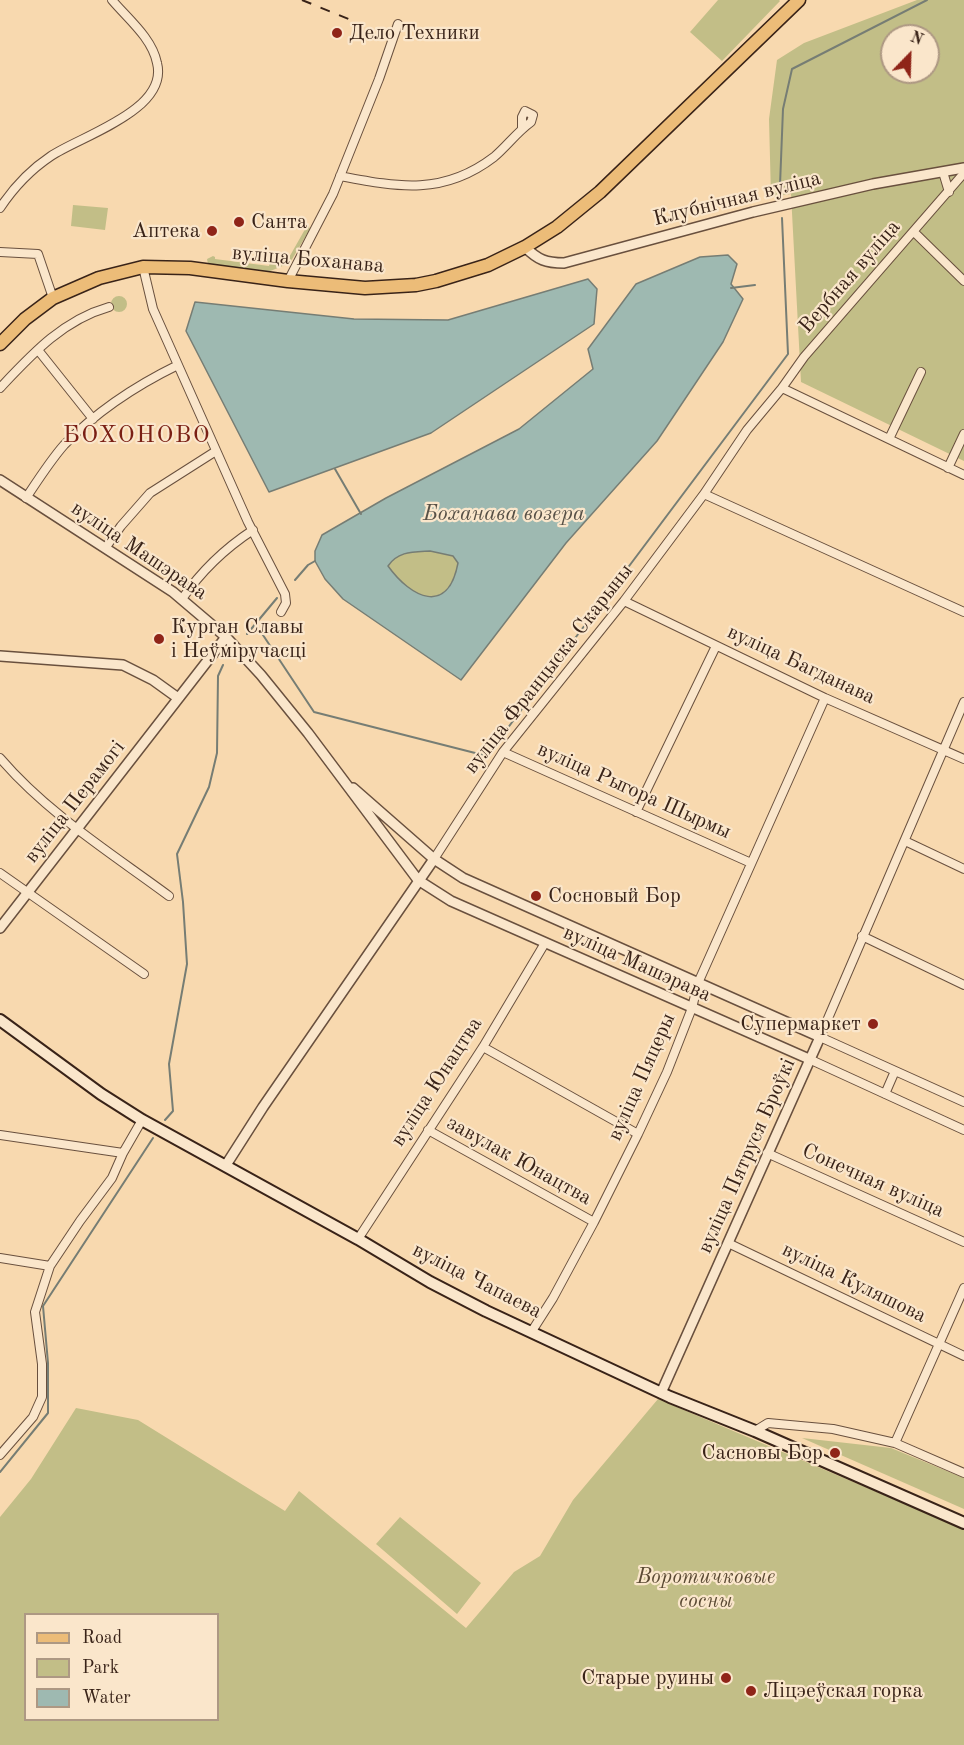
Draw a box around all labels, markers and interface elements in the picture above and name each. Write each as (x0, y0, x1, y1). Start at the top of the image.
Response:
place label: Дело Техники (349, 20, 480, 46)
north arrow (880, 24, 940, 84)
marker: Дело Техники (330, 26, 344, 40)
text: N (907, 30, 925, 49)
street label: Клубнічная вуліца (651, 166, 823, 232)
place label: Санта (251, 209, 307, 235)
marker: Санта (232, 215, 246, 229)
street label: Вербная вуліца (794, 215, 906, 339)
place label: Аптека (132, 218, 200, 244)
marker: Аптека (205, 224, 219, 238)
street label: вуліца Боханава (231, 241, 385, 279)
district label: БОХОНОВО (63, 422, 211, 450)
street label: вуліца Машэрава (66, 496, 212, 606)
water label: Боханава возера (423, 501, 585, 527)
street label: вуліца Францыска Скарыны (459, 559, 639, 779)
place label: Курган Славы і Неўміручасці (171, 614, 306, 664)
street label: вуліца Багданава (723, 620, 879, 710)
marker: Курган Славы і Неўміручасці (152, 632, 166, 646)
street label: вуліца Перамогі (19, 736, 131, 868)
street label: вуліца Рыгора Шырмы (533, 737, 735, 845)
place label: Сосновый Бор (548, 883, 681, 909)
marker: Сосновый Бор (529, 889, 543, 903)
street label: вуліца Машэрава (559, 920, 715, 1008)
street label: вуліца Пяцеры (603, 1009, 681, 1145)
place label: Супермаркет (740, 1011, 861, 1037)
street label: вуліца Юнацтва (386, 1013, 488, 1151)
marker: Супермаркет (866, 1017, 880, 1031)
street label: вуліца Пятруся Броўкі (693, 1055, 801, 1257)
street label: завулак Юнацтва (442, 1111, 596, 1211)
street label: Сонечная вуліца (798, 1138, 948, 1224)
street label: вуліца Куляшова (778, 1237, 930, 1329)
street label: вуліца Чапаева (408, 1238, 546, 1324)
place label: Сасновы Бор (701, 1440, 823, 1466)
marker: Сасновы Бор (828, 1446, 842, 1460)
park label: Воротичковые сосны (637, 1564, 775, 1614)
legend (24, 1613, 219, 1721)
text: Road (82, 1629, 122, 1647)
text: Park (82, 1659, 119, 1677)
place label: Старые руины (581, 1665, 714, 1691)
marker: Старые руины (719, 1671, 733, 1685)
place label: Ліцэеўская горка (763, 1678, 923, 1704)
marker: Ліцэеўская горка (744, 1684, 758, 1698)
text: Water (82, 1689, 131, 1707)

